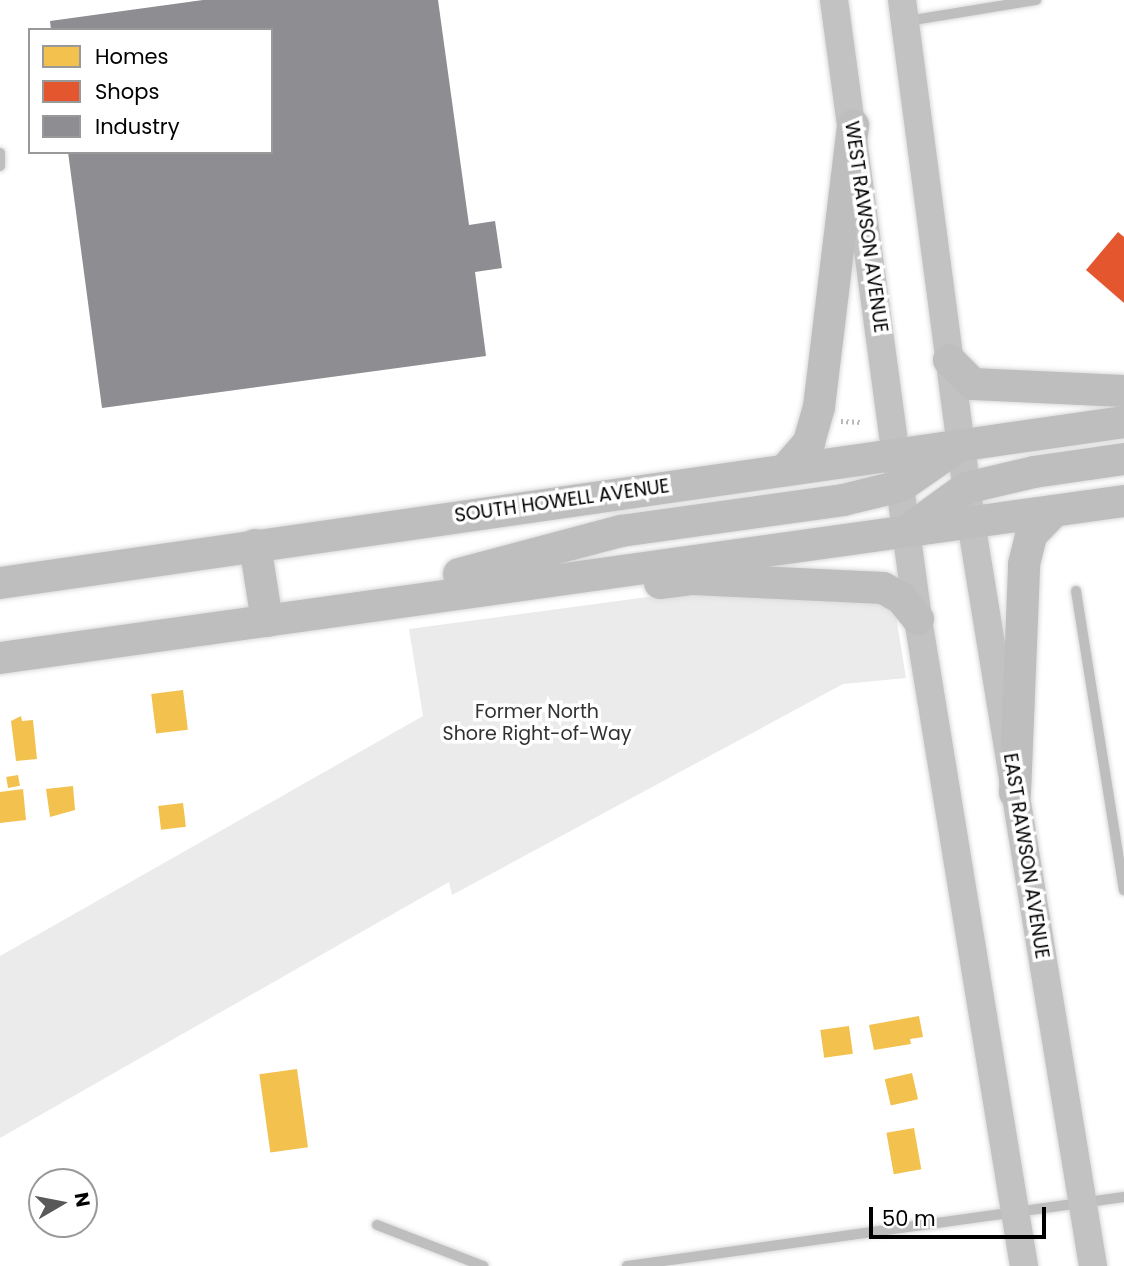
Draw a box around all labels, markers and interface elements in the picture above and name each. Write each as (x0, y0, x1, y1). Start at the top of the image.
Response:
legend (28, 28, 273, 154)
text: Homes (95, 42, 169, 71)
text: Shops (95, 77, 159, 106)
text: Industry (95, 112, 180, 141)
street label: WEST RAWSON AVENUE (840, 120, 892, 334)
street label: SOUTH HOWELL AVENUE (453, 475, 671, 527)
park label: Former North Shore Right-of-Way (443, 701, 631, 745)
street label: EAST RAWSON AVENUE (998, 752, 1054, 960)
north arrow (28, 1168, 98, 1238)
text: N (68, 1190, 97, 1209)
scale bar (872, 1192, 1049, 1236)
text: 50 m (882, 1204, 936, 1233)

